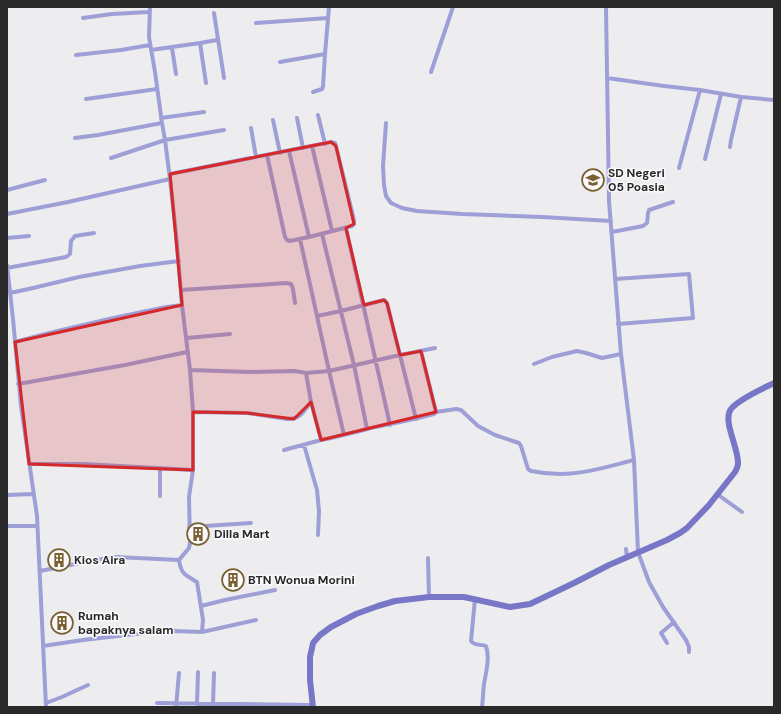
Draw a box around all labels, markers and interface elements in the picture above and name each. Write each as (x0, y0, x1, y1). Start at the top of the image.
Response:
place label: SD Negeri 05 Poasia (608, 165, 665, 195)
school or university icon: SD Negeri 05 Poasia (580, 167, 606, 193)
building icon: Dilla Mart (185, 521, 211, 547)
place label: Dilla Mart (214, 526, 270, 542)
building icon: Kios Aira (46, 547, 72, 573)
place label: Kios Aira (74, 552, 125, 568)
building icon: BTN Wonua Morini (220, 567, 246, 593)
place label: BTN Wonua Morini (248, 572, 355, 588)
place label: Rumah bapaknya salam (78, 608, 173, 638)
building icon: Rumah bapaknya salam (49, 610, 75, 636)

